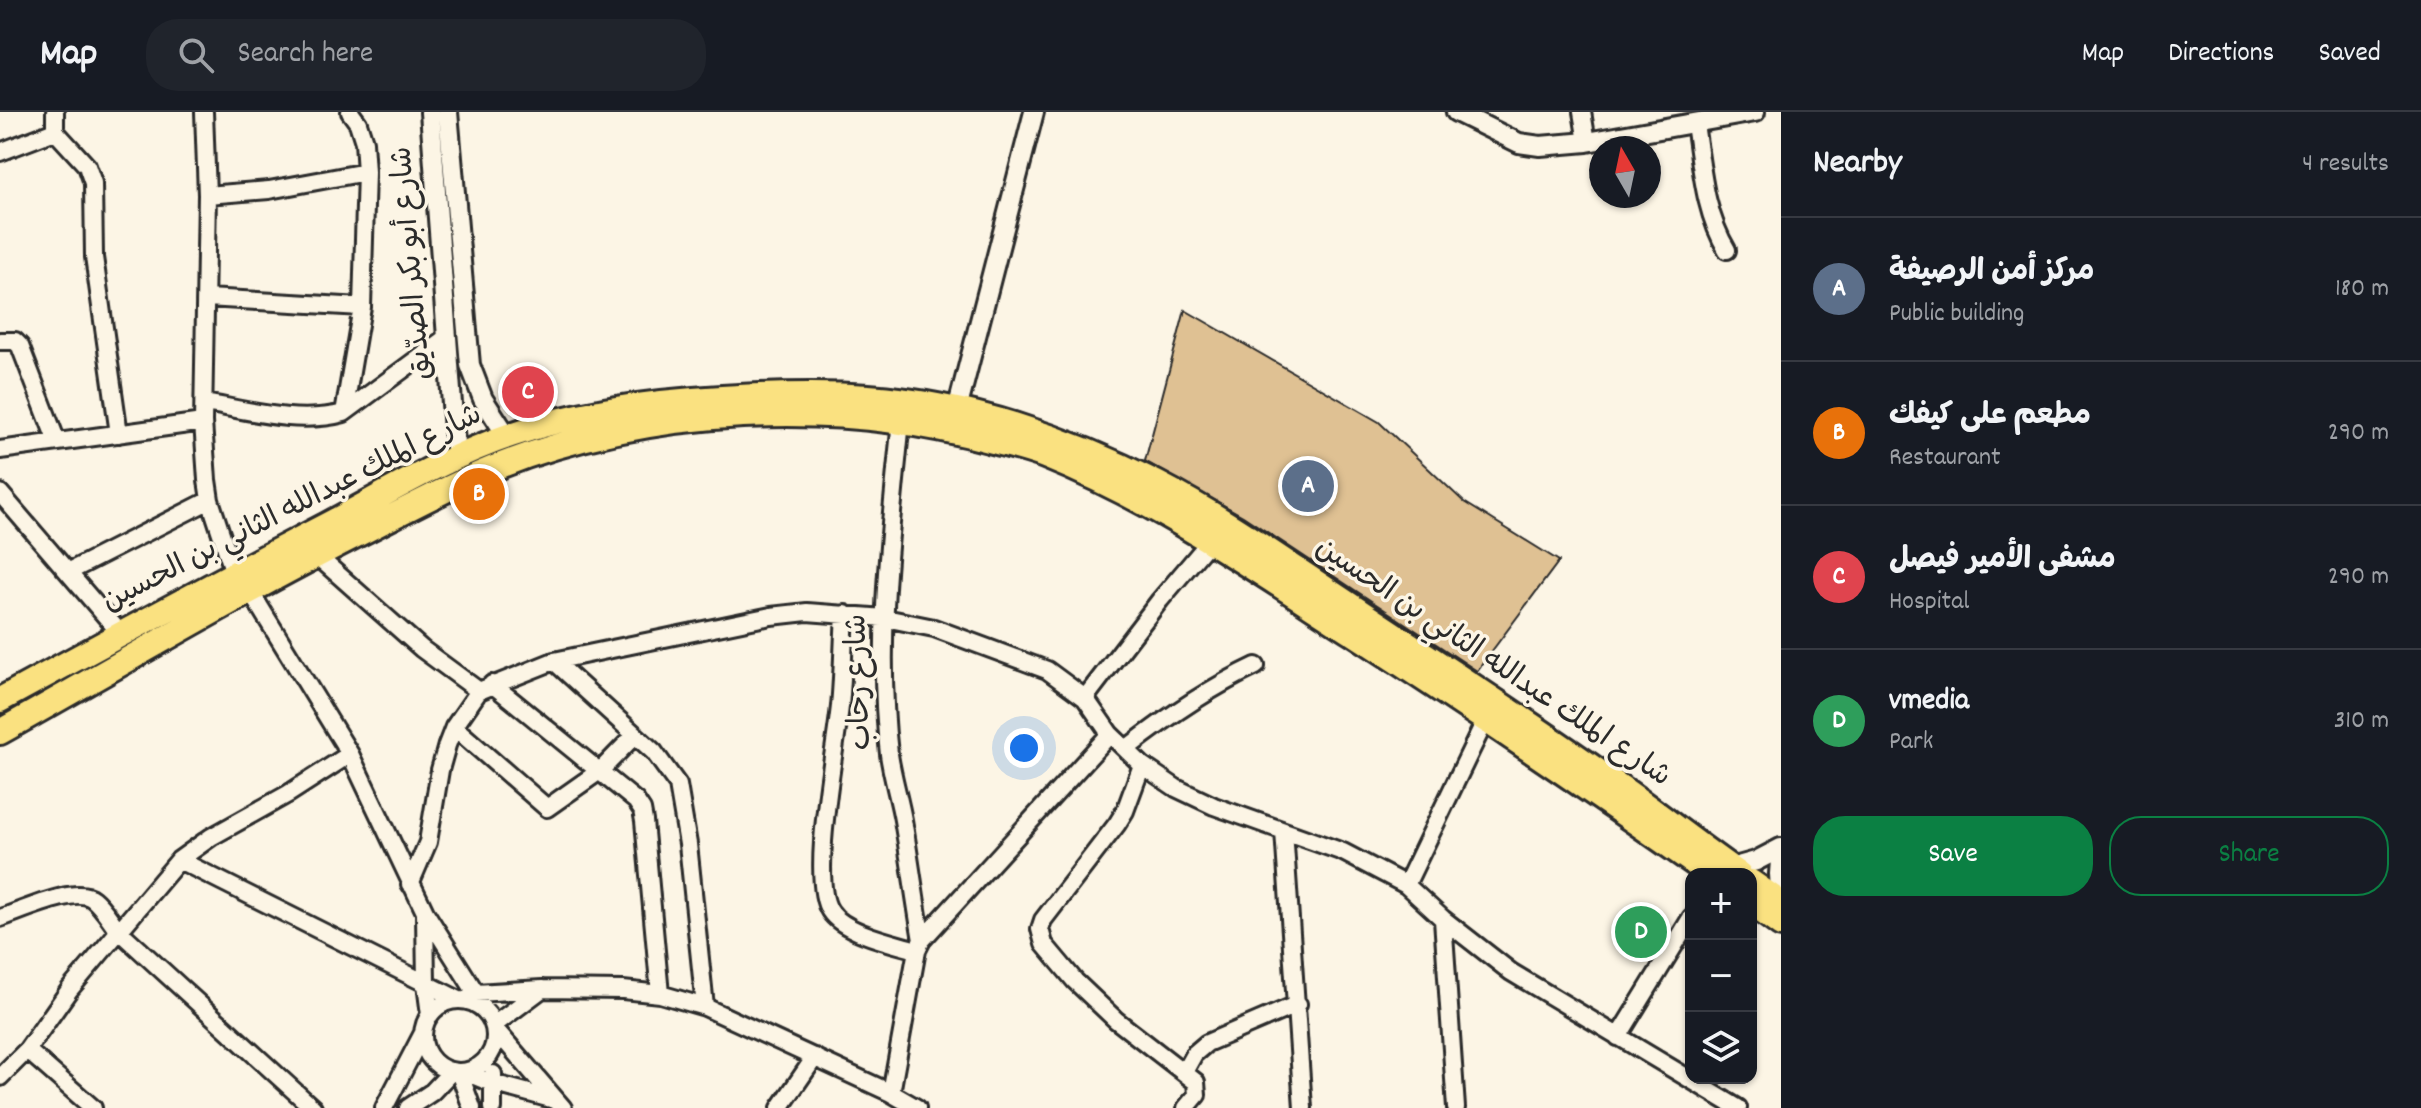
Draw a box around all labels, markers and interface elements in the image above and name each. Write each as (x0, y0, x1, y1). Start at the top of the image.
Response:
search box (146, 19, 706, 91)
text: Map (40, 28, 98, 83)
icon: search (174, 33, 218, 77)
text: Search here (238, 34, 373, 77)
text: Map (2082, 35, 2124, 75)
text: Directions (2168, 35, 2274, 75)
text: Saved (2318, 35, 2381, 75)
north arrow (1589, 136, 1661, 208)
text: Nearby (1813, 140, 1902, 189)
street label: شارع أبو بكر الصدّيق (382, 144, 446, 382)
text: 4 results (2302, 146, 2389, 183)
text: مركز أمن الرصيفة (1889, 252, 2094, 295)
text: A (1832, 271, 1846, 308)
text: 180 m (2335, 271, 2389, 308)
text: Public building (1889, 296, 2024, 333)
pin: C (502, 362, 554, 422)
street label: شارع الملك عبدالله الثاني بن الحسين (96, 395, 490, 625)
text: مطعم على كيفك (1889, 396, 2091, 439)
text: B (1833, 415, 1845, 452)
text: 290 m (2328, 415, 2389, 452)
text: Restaurant (1889, 440, 2001, 477)
pin: A (1282, 456, 1334, 516)
pin: B (453, 464, 505, 524)
street label: شارع الملك عبدالله الثاني بن الحسين (1305, 528, 1679, 800)
text: مشفى الأمير فيصل (1889, 540, 2116, 583)
text: C (1833, 559, 1845, 596)
text: 290 m (2328, 559, 2389, 596)
text: Hospital (1889, 584, 1970, 621)
street label: شارع رحاب (837, 613, 885, 751)
text: vmedia (1889, 681, 1969, 724)
text: D (1832, 703, 1846, 740)
text: 310 m (2334, 703, 2389, 740)
text: Park (1889, 724, 1933, 761)
your location (1004, 728, 1044, 768)
button: Save (1813, 816, 2093, 896)
button: Share (2109, 816, 2389, 896)
map controls (1685, 868, 1757, 1084)
button: + (1685, 868, 1757, 940)
pin: D (1615, 902, 1667, 962)
button: − (1685, 940, 1757, 1012)
button: layers (1685, 1012, 1757, 1084)

